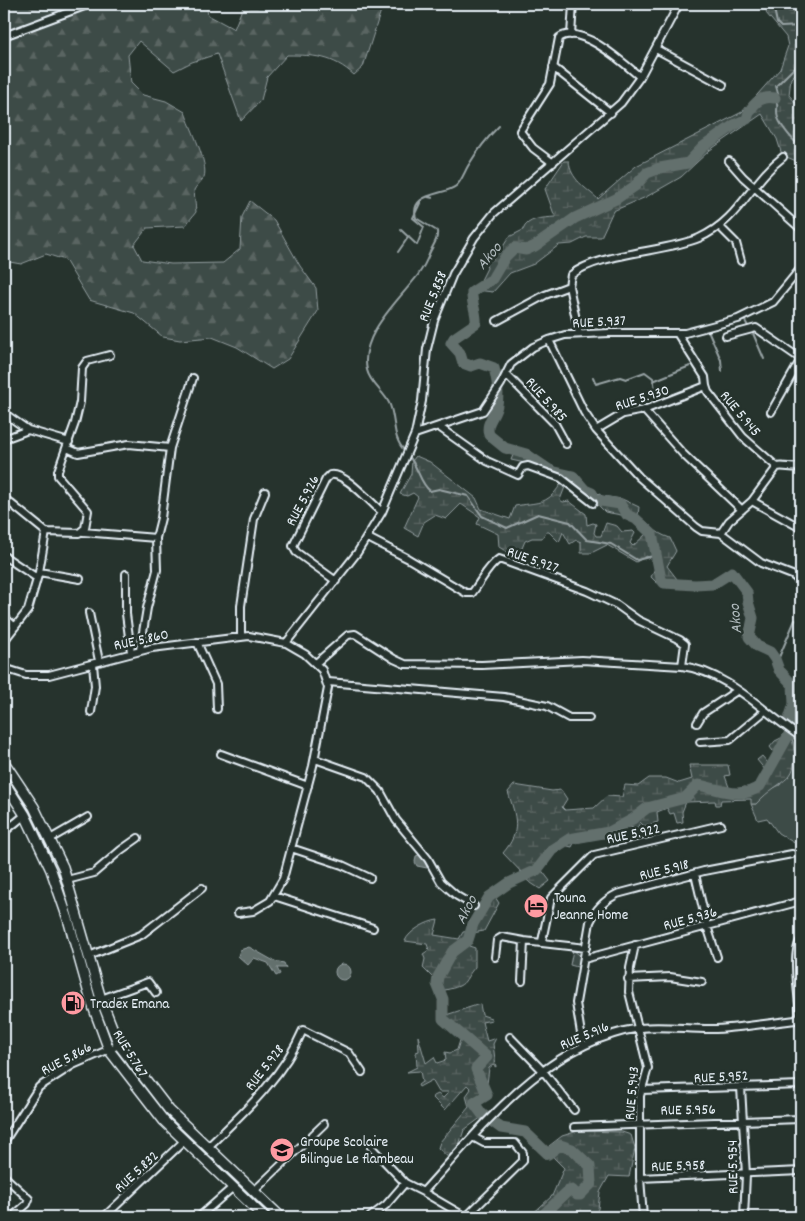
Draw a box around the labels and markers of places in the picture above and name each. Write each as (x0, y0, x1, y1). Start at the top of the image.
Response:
place label: Touna Jeanne Home (554, 888, 629, 927)
hotel icon: Touna Jeanne Home (523, 893, 549, 919)
fuel station icon: Tradex Emana (60, 990, 86, 1016)
place label: Tradex Emana (90, 994, 170, 1016)
place label: Groupe Scolaire Bilingue Le flambeau (300, 1132, 414, 1171)
school or university icon: Groupe Scolaire Bilingue Le flambeau (269, 1137, 295, 1163)

